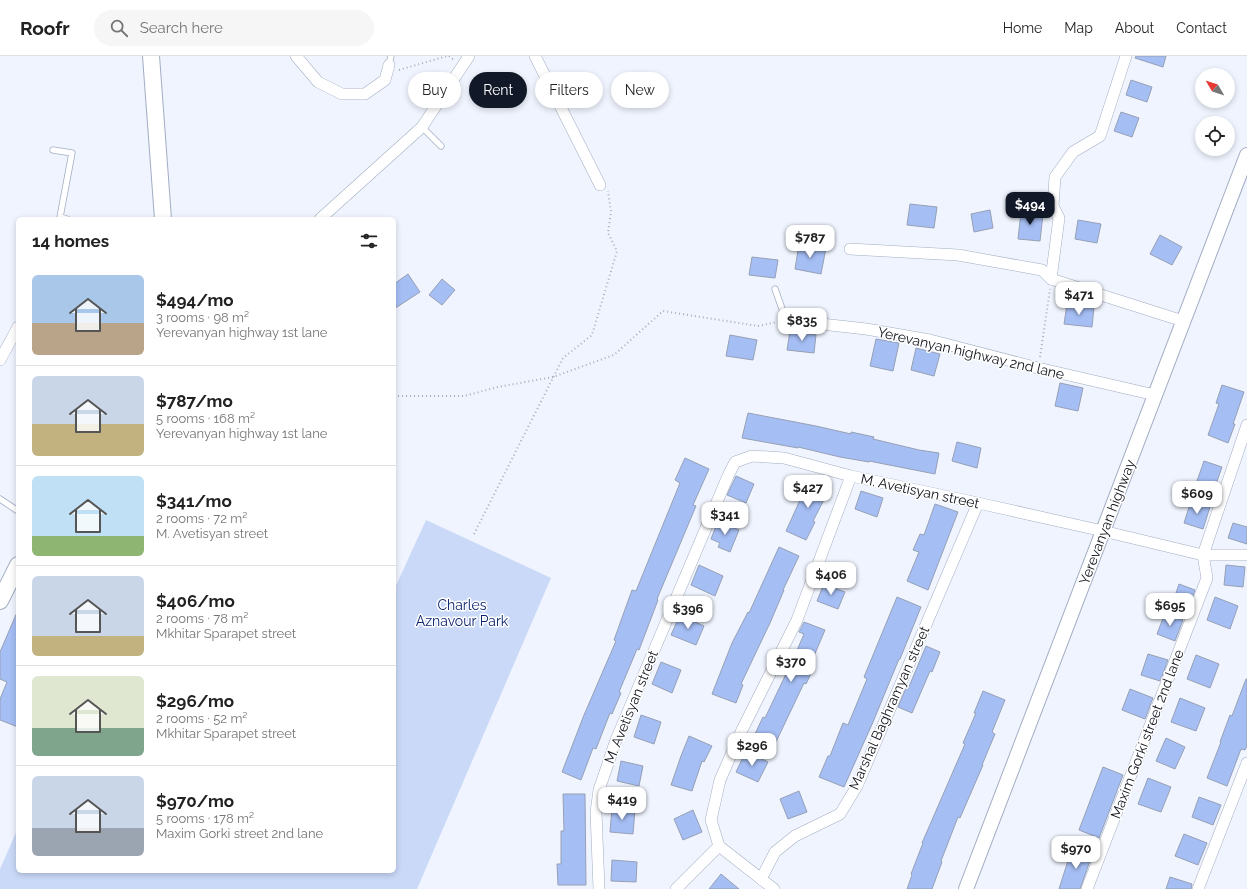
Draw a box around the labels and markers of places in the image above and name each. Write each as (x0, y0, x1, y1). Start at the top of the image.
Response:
pin: $494 (1006, 192, 1054, 226)
pin: $787 (786, 225, 834, 259)
pin: $471 (1055, 282, 1103, 316)
pin: $835 (778, 308, 826, 342)
pin: $427 (784, 475, 832, 509)
pin: $609 (1173, 481, 1221, 515)
pin: $341 (701, 502, 749, 536)
pin: $406 (807, 562, 855, 596)
pin: $695 (1146, 593, 1194, 627)
pin: $396 (664, 596, 712, 630)
pin: $370 (767, 649, 815, 683)
pin: $296 (728, 733, 776, 767)
pin: $419 (598, 787, 646, 821)
pin: $970 (1052, 836, 1100, 870)

